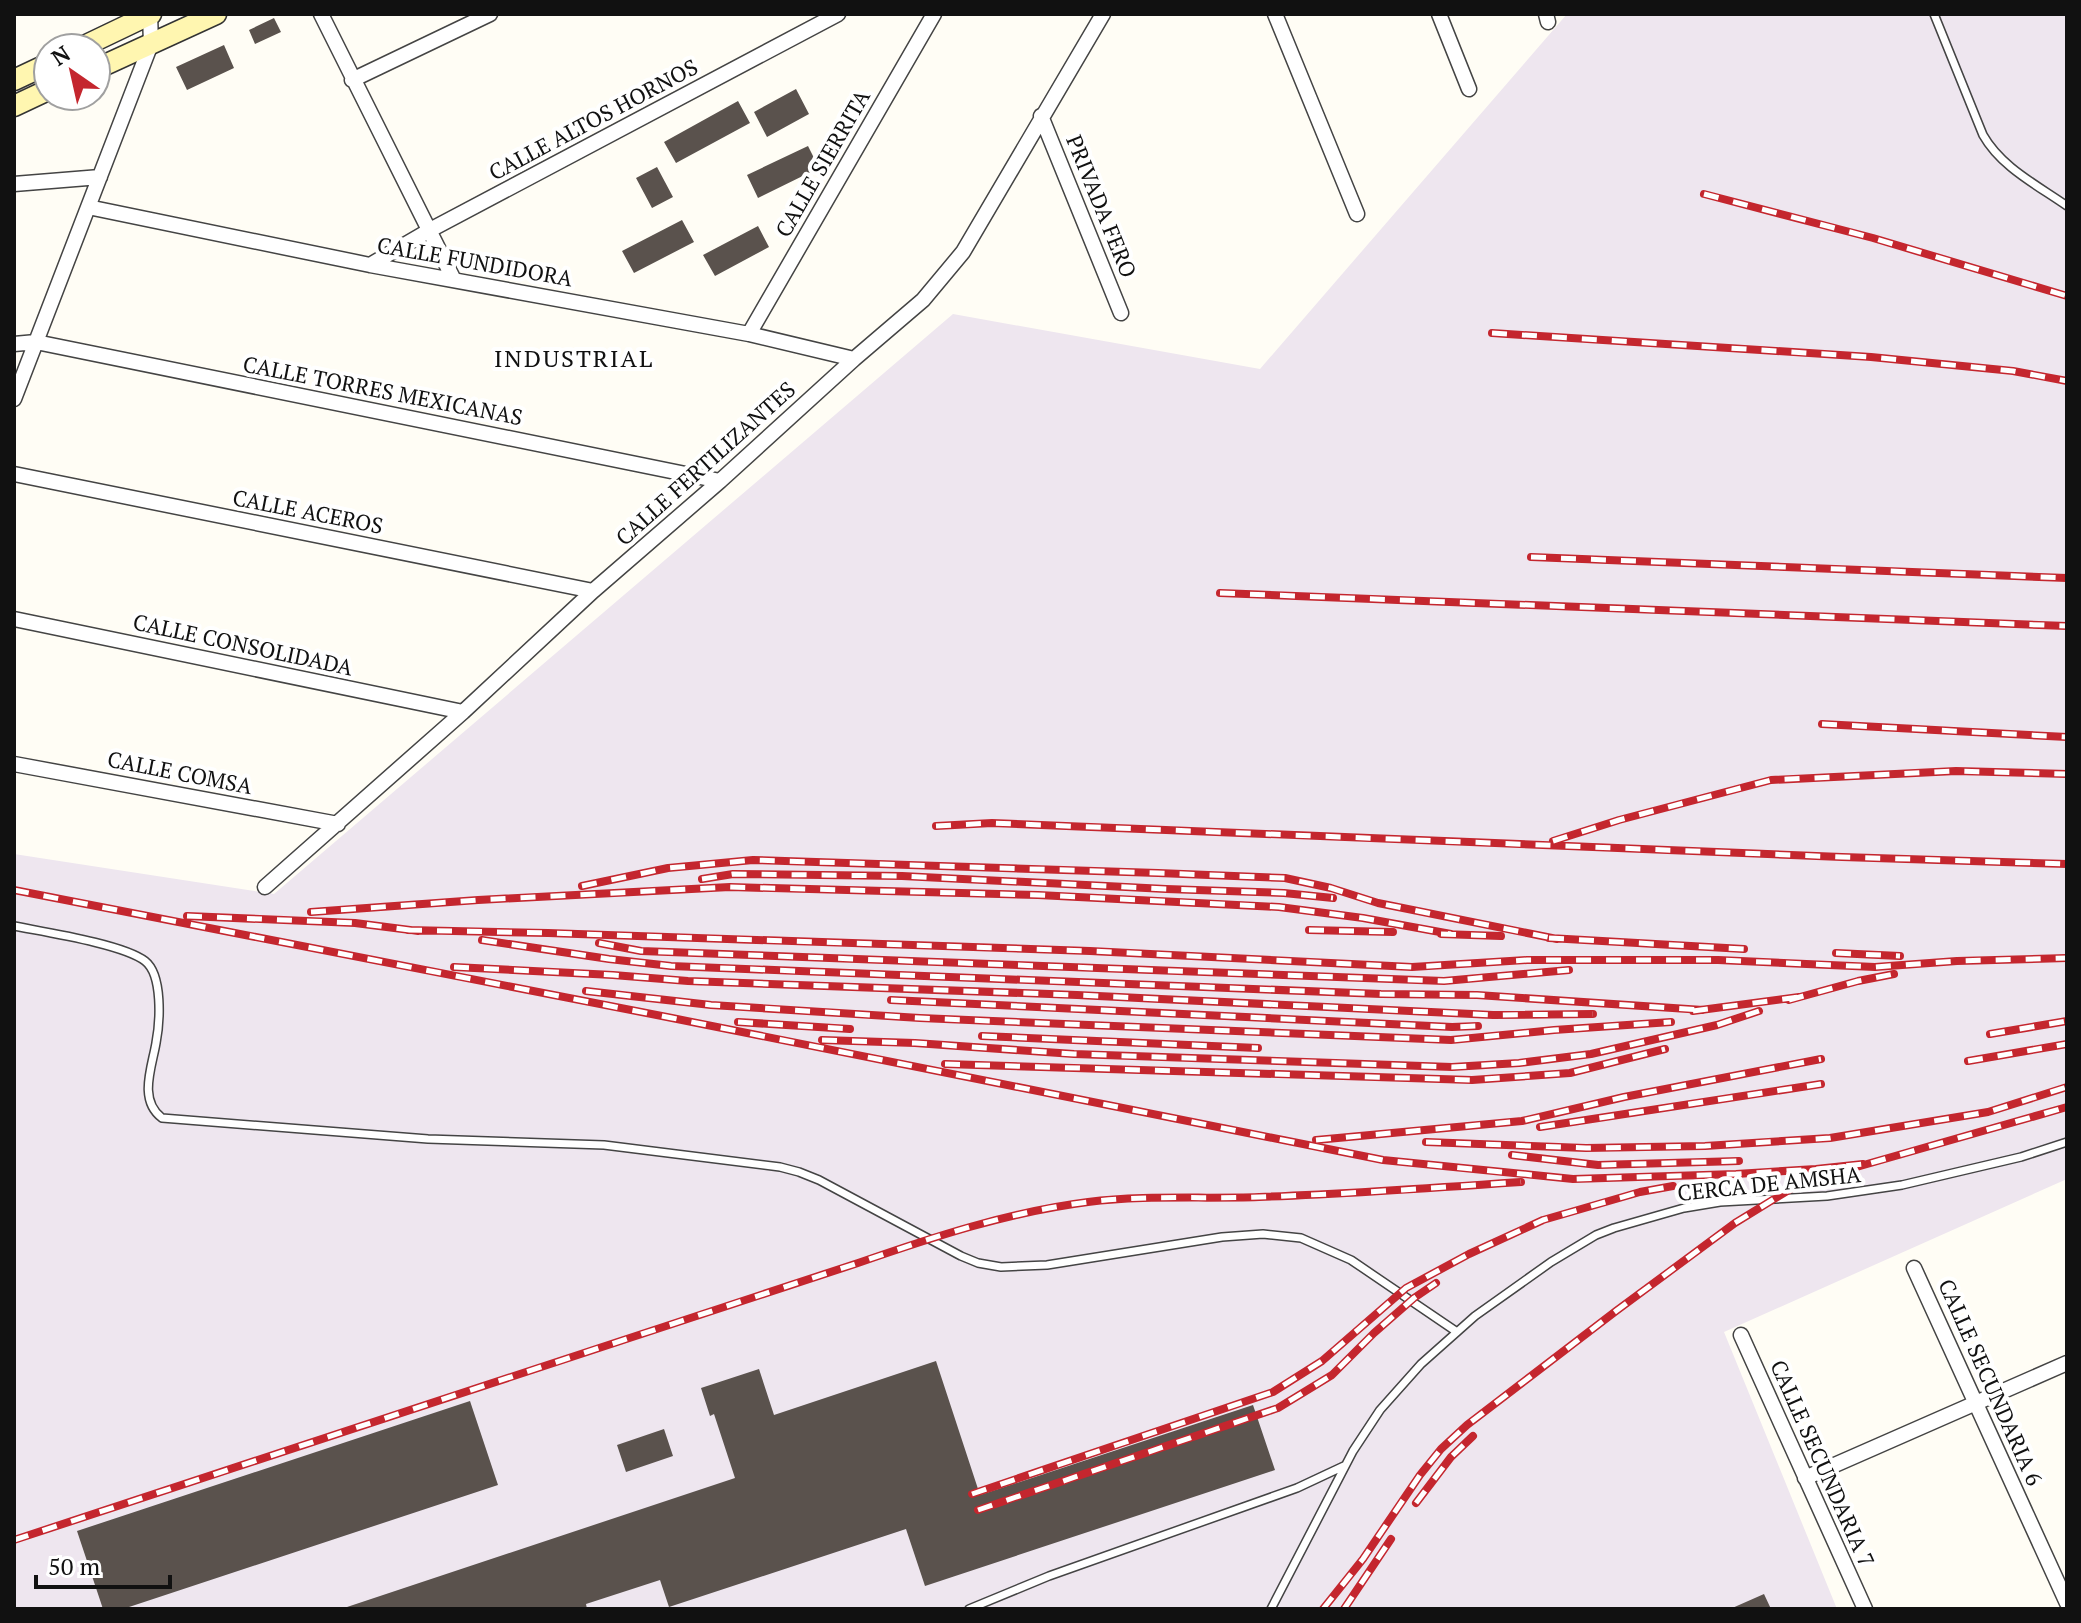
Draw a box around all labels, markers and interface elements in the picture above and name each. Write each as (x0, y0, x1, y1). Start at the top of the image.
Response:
north arrow (32, 32, 112, 112)
text: N (46, 38, 76, 72)
street label: CALLE ALTOS HORNOS (484, 52, 702, 186)
street label: CALLE SIERRITA (768, 83, 877, 242)
street label: PRIVADA FERO (1060, 130, 1144, 282)
street label: CALLE FUNDIDORA (375, 230, 576, 293)
district label: INDUSTRIAL (494, 342, 654, 374)
street label: CALLE TORRES MEXICANAS (241, 349, 525, 431)
street label: CALLE FERTILIZANTES (609, 375, 801, 551)
street label: CALLE ACEROS (230, 482, 386, 540)
street label: CALLE CONSOLIDADA (131, 607, 356, 682)
street label: CALLE COMSA (105, 744, 256, 800)
street label: CERCA DE AMSHA (1676, 1159, 1863, 1207)
street label: CALLE SECUNDARIA 6 (1932, 1274, 2050, 1490)
street label: CALLE SECUNDARIA 7 (1764, 1355, 1882, 1571)
scale bar (36, 1539, 170, 1589)
text: 50 m (48, 1550, 100, 1582)

